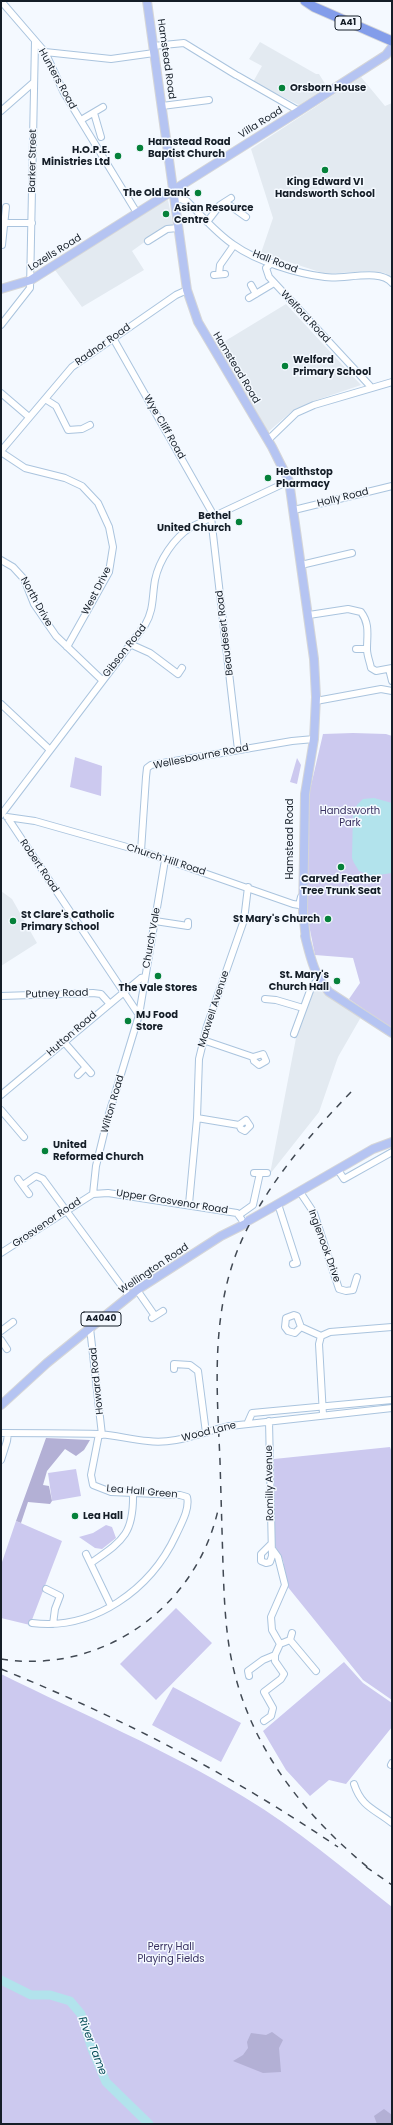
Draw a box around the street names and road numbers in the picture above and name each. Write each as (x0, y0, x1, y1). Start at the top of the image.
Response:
road number: A41 (335, 16, 361, 30)
street label: Hamstead Road (154, 18, 178, 100)
street label: Hunters Road (35, 47, 79, 111)
street label: Villa Road (237, 105, 285, 141)
street label: Barker Street (26, 129, 40, 193)
street label: Lozells Road (26, 232, 84, 274)
street label: Hall Road (251, 248, 299, 276)
street label: Welford Road (278, 288, 332, 346)
street label: Radnor Road (73, 322, 133, 368)
street label: Hamstead Road (210, 330, 262, 406)
street label: Wye Cliff Road (141, 393, 187, 461)
street label: Holly Road (316, 486, 370, 510)
street label: West Drive (80, 565, 114, 617)
street label: North Drive (17, 575, 55, 629)
street label: Beaudesert Road (214, 590, 236, 676)
street label: Gibson Road (101, 622, 149, 680)
street label: Wellesbourne Road (152, 742, 250, 772)
street label: Hamstead Road (284, 798, 296, 880)
street label: Robert Road (17, 837, 61, 895)
street label: Church Hill Road (125, 842, 207, 878)
street label: Church Vale (141, 907, 163, 969)
street label: Maxwell Avenue (196, 969, 232, 1049)
street label: Putney Road (25, 987, 89, 1001)
street label: Hutton Road (45, 1009, 99, 1059)
street label: Wilton Road (99, 1074, 127, 1134)
street label: Upper Grosvenor Road (115, 1187, 229, 1217)
street label: Grosvenor Road (10, 1196, 84, 1250)
street label: Inglenook Drive (305, 1208, 343, 1284)
street label: Wellington Road (117, 1241, 191, 1297)
road number: A4040 (81, 1312, 121, 1326)
street label: Howard Road (88, 1347, 106, 1415)
street label: Wood Lane (181, 1419, 237, 1445)
street label: Romilly Avenue (263, 1445, 277, 1521)
street label: Lea Hall Green (106, 1483, 178, 1501)

